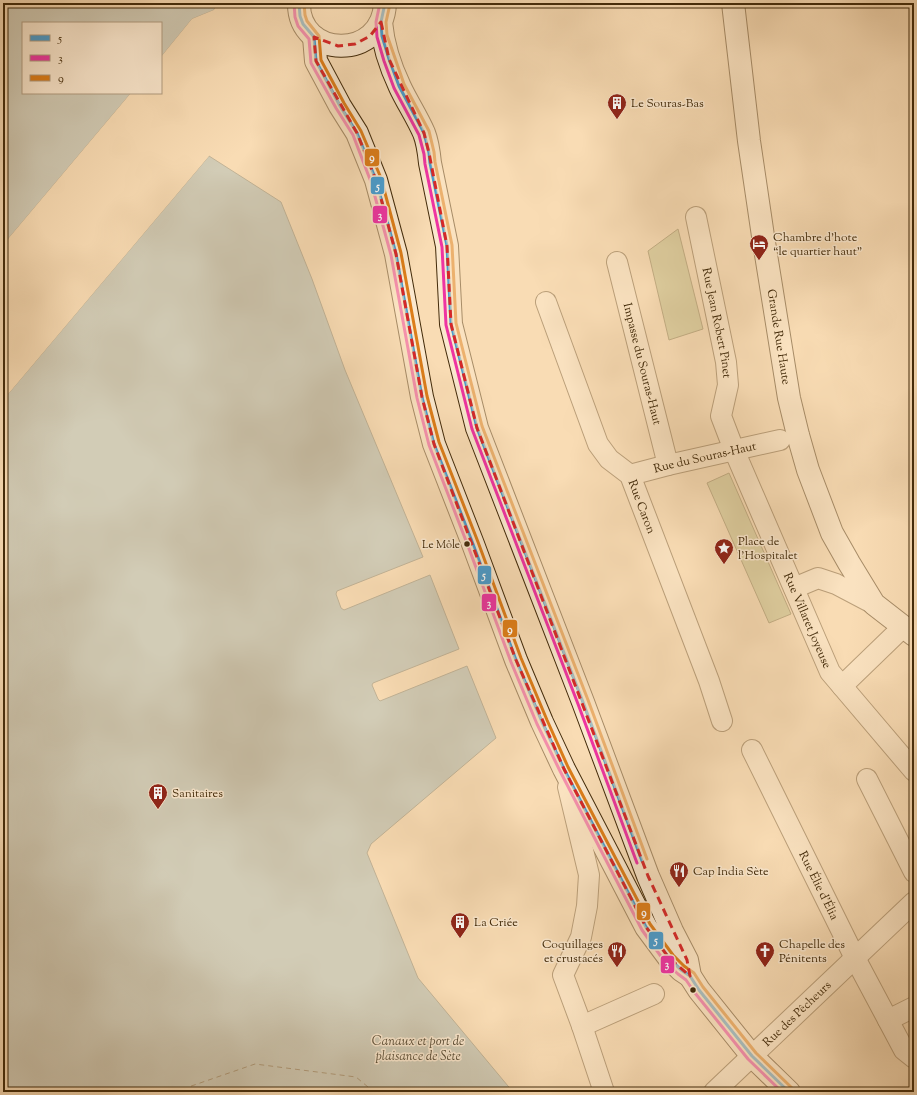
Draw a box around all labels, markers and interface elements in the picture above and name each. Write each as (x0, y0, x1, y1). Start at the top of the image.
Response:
legend (22, 22, 162, 94)
text: 5 (57, 30, 62, 48)
text: 3 (58, 50, 63, 68)
text: 9 (58, 70, 64, 88)
building icon: Le Souras-Bas (606, 92, 628, 120)
place label: Le Souras-Bas (631, 95, 704, 113)
line badge: 9 (364, 148, 380, 167)
text: 9 (369, 150, 375, 166)
line badge: 5 (370, 176, 385, 195)
text: 5 (375, 179, 380, 195)
line badge: 3 (372, 205, 388, 224)
text: 3 (378, 208, 383, 224)
place label: Chambre d'hote “le quartier haut” (773, 229, 862, 261)
hotel icon: Chambre d'hote “le quartier haut” (748, 233, 770, 261)
street label: Rue Jean Robert Pinet (697, 266, 735, 379)
street label: Grande Rue Haute (762, 288, 795, 386)
street label: Impasse du Souras-Haut (618, 301, 666, 427)
street label: Rue du Souras-Haut (652, 438, 758, 478)
street label: Rue Caron (623, 477, 660, 536)
place label: Place de l'Hospitalet (738, 533, 798, 565)
place label: Le Môle (422, 537, 460, 553)
place icon: Place de l'Hospitalet (713, 537, 735, 565)
marker: Le Môle (462, 539, 472, 549)
line badge: 5 (477, 565, 492, 585)
text: 5 (481, 568, 486, 584)
street label: Rue Villaret Joyeuse (778, 570, 836, 672)
line badge: 3 (481, 593, 497, 612)
text: 3 (487, 596, 492, 612)
line badge: 9 (502, 619, 518, 638)
text: 9 (507, 622, 513, 638)
building icon: Sanitaires (147, 782, 169, 810)
place label: Sanitaires (172, 785, 223, 803)
street label: Rue Élie d'Élia (793, 848, 843, 924)
restaurant icon: Cap India Sète (668, 860, 690, 888)
place label: Cap India Sète (693, 863, 769, 881)
line badge: 9 (636, 902, 651, 921)
text: 9 (641, 905, 647, 921)
building icon: La Criée (449, 911, 471, 939)
place label: La Criée (474, 914, 518, 932)
line badge: 5 (648, 931, 664, 950)
text: 5 (653, 933, 658, 949)
place label: Coquillages et crustacés (542, 936, 603, 968)
place label: Chapelle des Pénitents (779, 936, 845, 968)
restaurant icon: Coquillages et crustacés (606, 940, 628, 968)
church icon: Chapelle des Pénitents (754, 940, 776, 968)
line badge: 3 (660, 955, 675, 974)
text: 3 (665, 957, 670, 973)
street label: Rue des Pêcheurs (759, 977, 836, 1051)
unlabelled marker (688, 985, 698, 995)
water label: Canaux et port de plaisance de Sète (372, 1033, 464, 1066)

